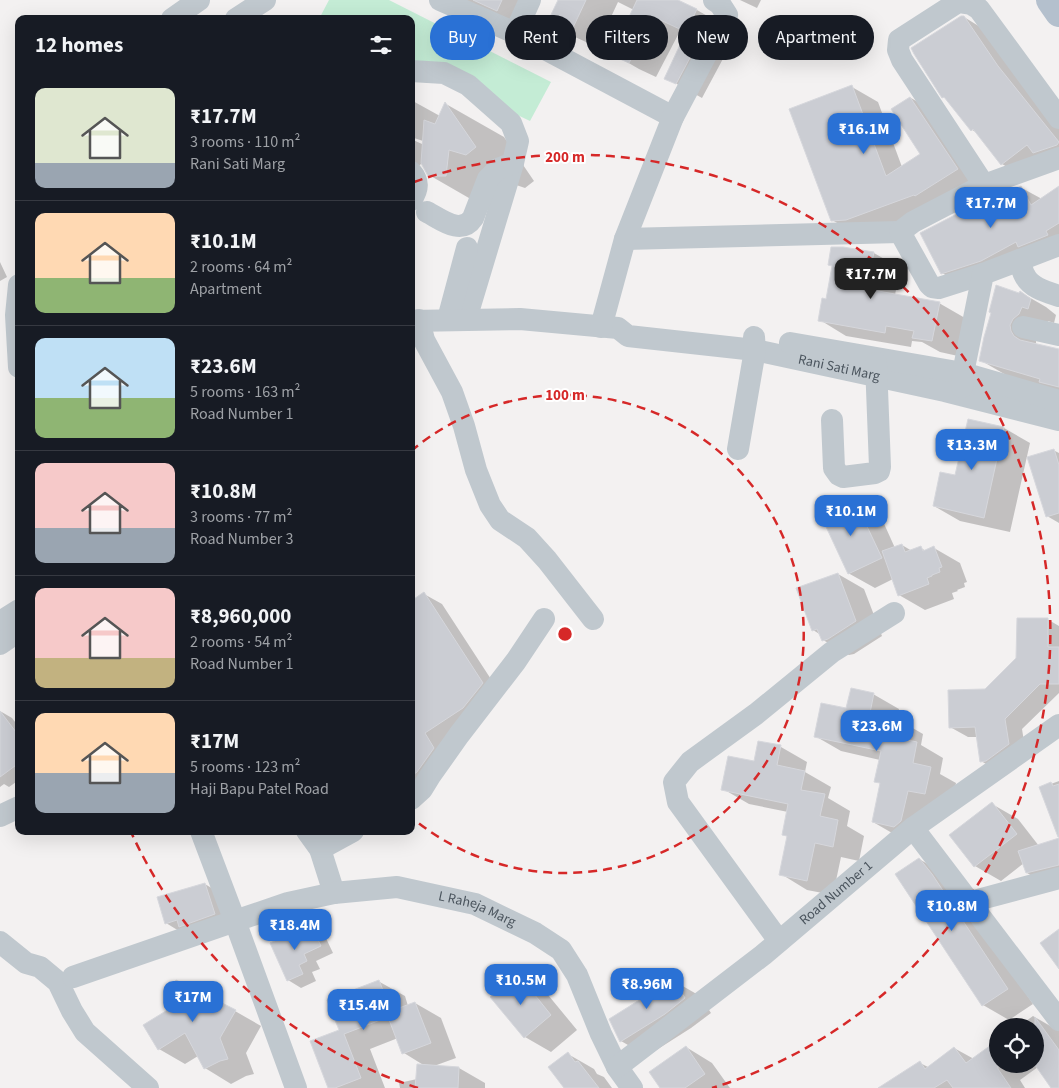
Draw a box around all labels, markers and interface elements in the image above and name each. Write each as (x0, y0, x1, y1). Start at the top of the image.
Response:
chip: Buy (430, 15, 495, 60)
chip: Rent (505, 15, 576, 60)
chip: Filters (586, 15, 668, 60)
chip: New (678, 15, 748, 60)
chip: Apartment (758, 15, 874, 60)
text: 12 homes (35, 30, 123, 60)
icon: filters (367, 31, 395, 59)
text: ₹17.7M (190, 101, 257, 131)
icon: home (75, 108, 135, 168)
pin: ₹16.1M (823, 112, 905, 155)
text: ₹16.1M (839, 118, 889, 140)
text: 3 rooms · 110 m² (190, 131, 300, 153)
text: 200 m (545, 147, 585, 168)
text: Rani Sati Marg (190, 153, 285, 175)
pin: ₹17.7M (950, 186, 1032, 229)
text: ₹17.7M (966, 192, 1016, 214)
text: ₹10.1M (190, 226, 257, 256)
icon: home (75, 233, 135, 293)
text: 2 rooms · 64 m² (190, 256, 292, 278)
pin: ₹17.7M (830, 258, 912, 300)
text: ₹17.7M (846, 263, 896, 285)
text: Apartment (190, 278, 262, 300)
street label: Rani Sati Marg (796, 350, 882, 387)
text: ₹23.6M (190, 351, 257, 381)
icon: home (75, 358, 135, 418)
text: 5 rooms · 163 m² (190, 381, 300, 403)
text: 100 m (545, 385, 585, 406)
text: Road Number 1 (190, 403, 293, 425)
pin: ₹13.3M (931, 428, 1013, 471)
text: ₹13.3M (947, 434, 997, 456)
text: ₹10.8M (190, 476, 257, 506)
icon: home (75, 483, 135, 543)
pin: ₹10.1M (810, 494, 892, 537)
text: ₹10.1M (826, 500, 876, 522)
text: 3 rooms · 77 m² (190, 506, 292, 528)
text: Road Number 3 (190, 528, 293, 550)
text: ₹8,960,000 (190, 601, 291, 631)
icon: home (75, 608, 135, 668)
centre of rings (556, 625, 574, 643)
text: 2 rooms · 54 m² (190, 631, 292, 653)
text: Road Number 1 (190, 653, 293, 675)
pin: ₹23.6M (836, 710, 918, 752)
text: ₹23.6M (852, 715, 902, 737)
text: ₹17M (190, 726, 239, 756)
icon: home (75, 733, 135, 793)
text: 5 rooms · 123 m² (190, 756, 300, 778)
text: Haji Bapu Patel Road (190, 778, 329, 800)
street label: Road Number 1 (795, 856, 877, 930)
street label: L Raheja Marg (436, 886, 519, 932)
pin: ₹10.8M (911, 890, 993, 932)
text: ₹10.8M (927, 895, 977, 917)
pin: ₹18.4M (254, 908, 336, 951)
text: ₹18.4M (270, 914, 320, 936)
pin: ₹10.5M (480, 964, 562, 1006)
pin: ₹8.96M (606, 968, 688, 1010)
text: ₹10.5M (496, 969, 546, 991)
text: ₹8.96M (622, 973, 672, 995)
pin: ₹17M (163, 980, 223, 1023)
text: ₹17M (174, 986, 212, 1008)
pin: ₹15.4M (323, 988, 405, 1031)
text: ₹15.4M (339, 994, 389, 1016)
map controls (989, 1018, 1044, 1073)
button: locate (989, 1018, 1044, 1073)

